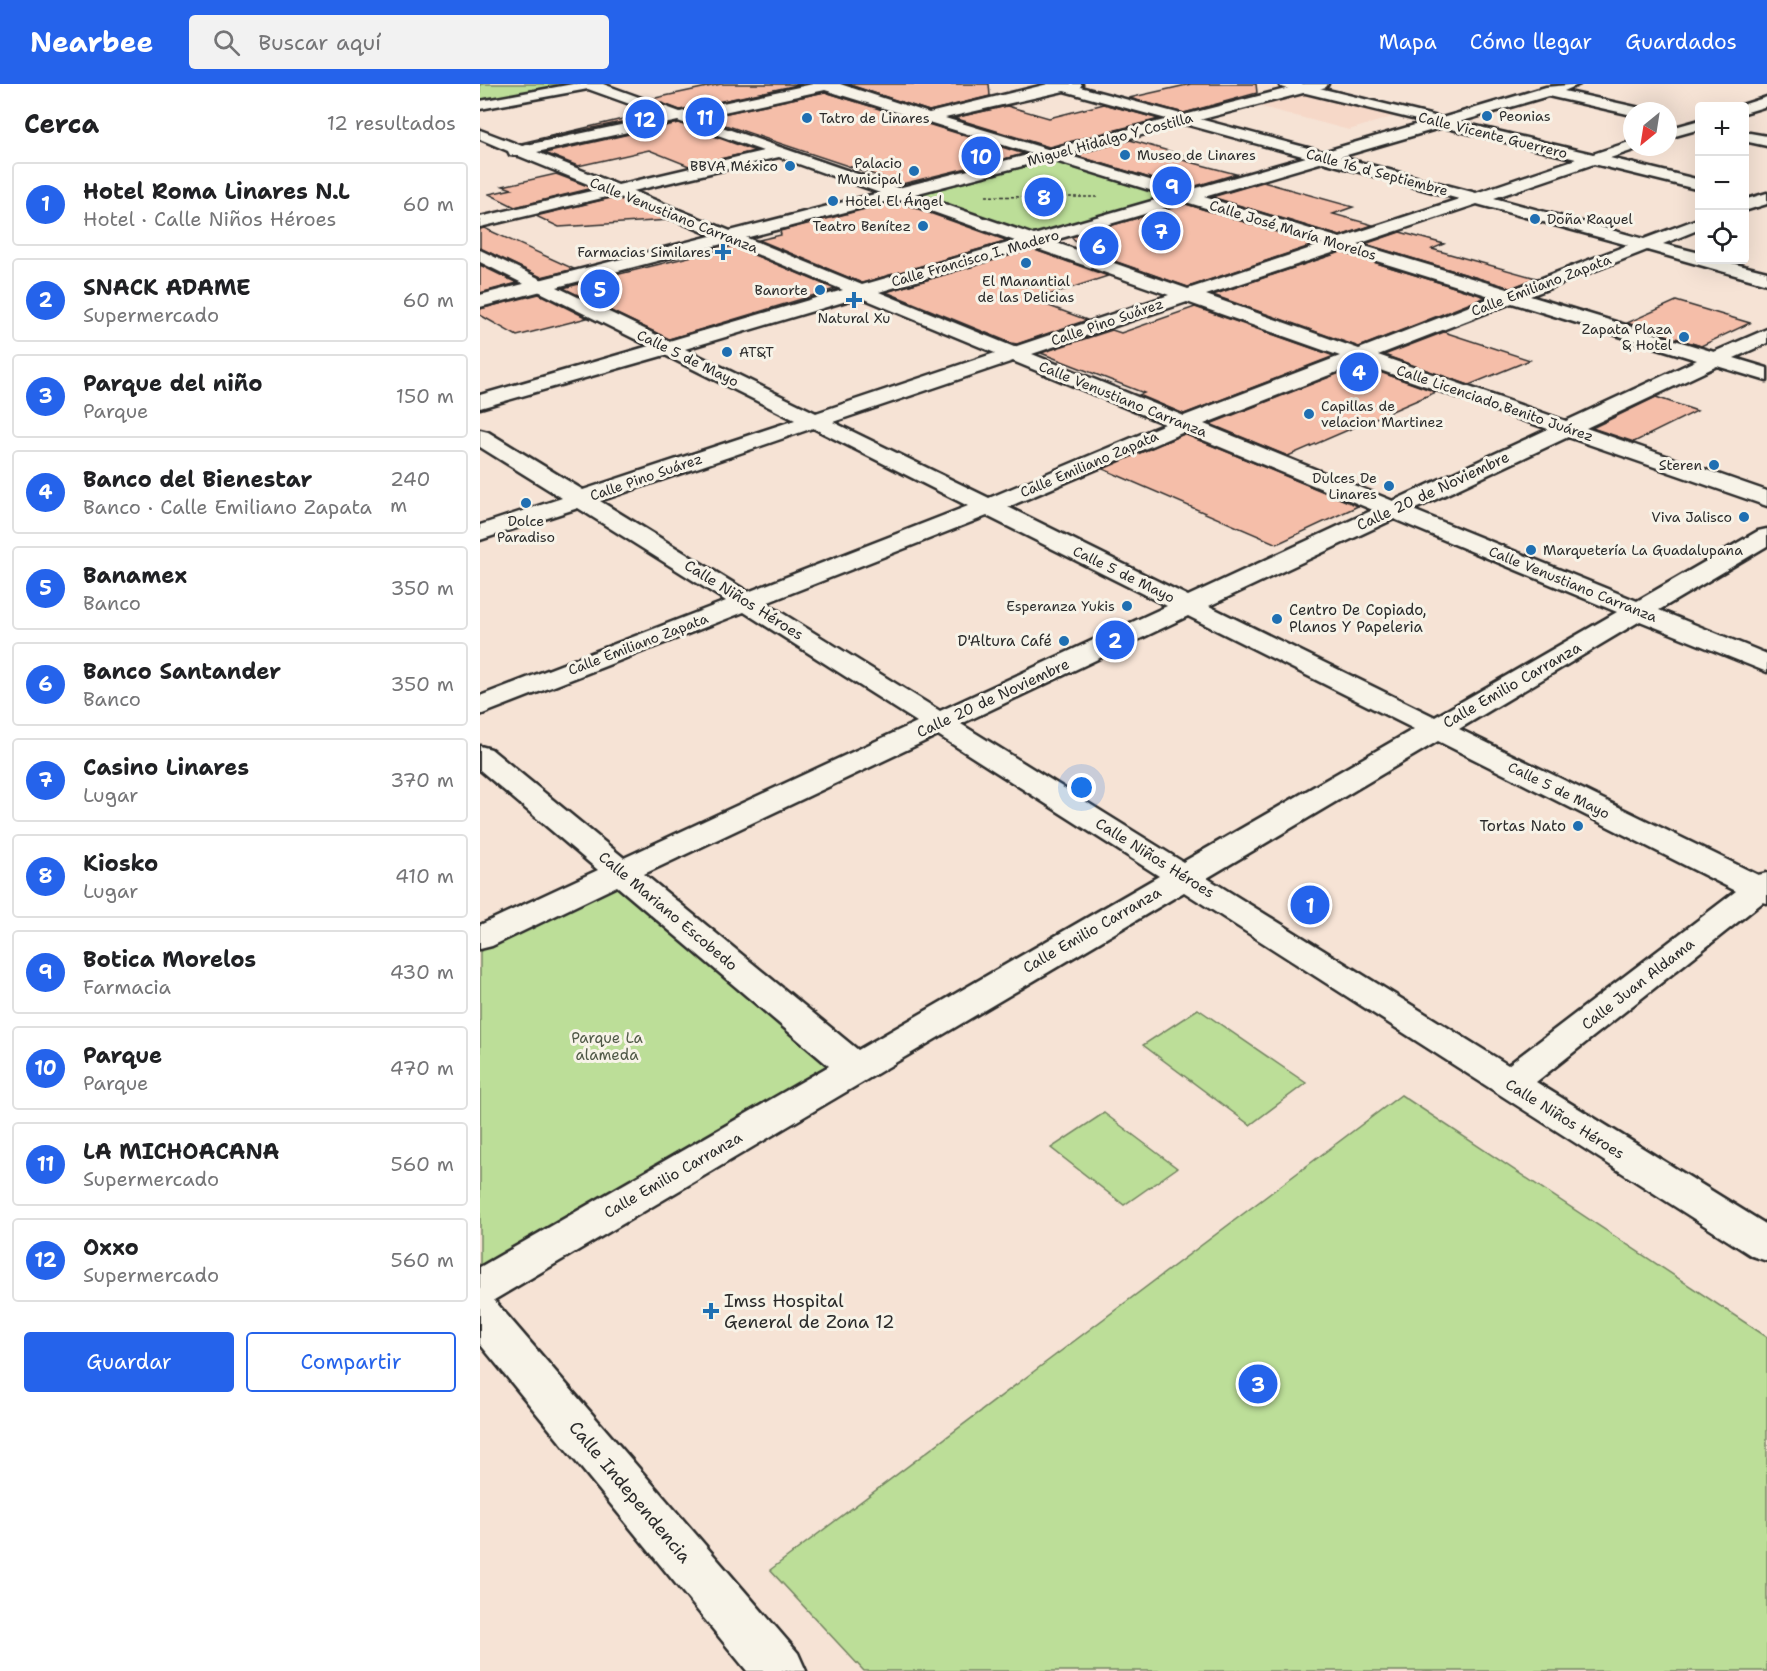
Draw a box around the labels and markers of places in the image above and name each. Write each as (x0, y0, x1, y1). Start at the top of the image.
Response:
pin: 11 (686, 94, 724, 140)
pin: 12 (626, 96, 664, 141)
place label: Peonias (1499, 107, 1551, 125)
place label: Tatro de Linares (819, 109, 930, 127)
marker: Peonias (1480, 109, 1494, 123)
marker: Tatro de Linares (800, 111, 814, 125)
pin: 10 (962, 134, 1000, 178)
place label: Museo de Linares (1137, 146, 1256, 164)
marker: Museo de Linares (1118, 148, 1132, 162)
place label: Palacio Municipal (837, 154, 903, 188)
place label: BBVA México (690, 157, 778, 175)
marker: BBVA México (783, 159, 797, 173)
marker: Palacio Municipal (907, 164, 921, 178)
pin: 9 (1152, 164, 1192, 208)
pin: 8 (1024, 174, 1064, 220)
place label: Hotel El Ángel (845, 192, 943, 210)
marker: Hotel El Ángel (826, 194, 840, 208)
pin: 7 (1142, 208, 1180, 254)
place label: Doña Raquel (1547, 210, 1634, 228)
marker: Doña Raquel (1528, 212, 1542, 226)
place label: Teatro Benítez (813, 217, 911, 235)
marker: Teatro Benítez (916, 219, 930, 233)
pin: 6 (1080, 224, 1118, 268)
place label: Farmacias Similares (577, 243, 711, 261)
marker: Farmacias Similares (716, 245, 730, 259)
marker: El Manantial de las Delicias (1019, 256, 1033, 270)
pin: 5 (580, 266, 620, 312)
place label: El Manantial de las Delicias (978, 272, 1074, 306)
place label: Banorte (755, 281, 808, 299)
marker: Banorte (813, 283, 827, 297)
marker: Natural Xu (847, 293, 861, 307)
place label: Natural Xu (818, 309, 890, 327)
place label: Zapata Plaza & Hotel (1582, 320, 1673, 354)
marker: Zapata Plaza & Hotel (1677, 330, 1691, 344)
place label: AT&T (739, 343, 774, 361)
marker: AT&T (720, 345, 734, 359)
pin: 4 (1340, 350, 1378, 394)
place label: Capillas de velacion Martinez (1321, 397, 1444, 431)
marker: Capillas de velacion Martinez (1302, 407, 1316, 421)
place label: Steren (1659, 456, 1702, 474)
marker: Steren (1707, 458, 1721, 472)
place label: Dulces De Linares (1312, 469, 1377, 503)
marker: Dulces De Linares (1382, 479, 1396, 493)
marker: Dolce Paradiso (519, 496, 533, 510)
place label: Viva Jalisco (1651, 508, 1732, 526)
marker: Viva Jalisco (1737, 510, 1751, 524)
place label: Dolce Paradiso (497, 512, 555, 546)
place label: Marquetería La Guadalupana (1543, 541, 1743, 559)
marker: Marquetería La Guadalupana (1524, 543, 1538, 557)
place label: Esperanza Yukis (1006, 597, 1115, 615)
marker: Esperanza Yukis (1120, 599, 1134, 613)
place label: Centro De Copiado, Planos Y Papeleria (1289, 600, 1426, 637)
marker: Centro De Copiado, Planos Y Papeleria (1270, 612, 1284, 626)
pin: 2 (1096, 618, 1134, 662)
place label: D'Altura Café (958, 631, 1052, 651)
marker: D'Altura Café (1057, 634, 1071, 648)
place label: Tortas Nato (1479, 816, 1566, 836)
marker: Tortas Nato (1571, 819, 1585, 833)
pin: 1 (1290, 882, 1330, 928)
place label: Imss Hospital General de Zona 12 (724, 1289, 895, 1334)
marker: Imss Hospital General de Zona 12 (702, 1302, 720, 1320)
pin: 3 (1238, 1362, 1278, 1406)

